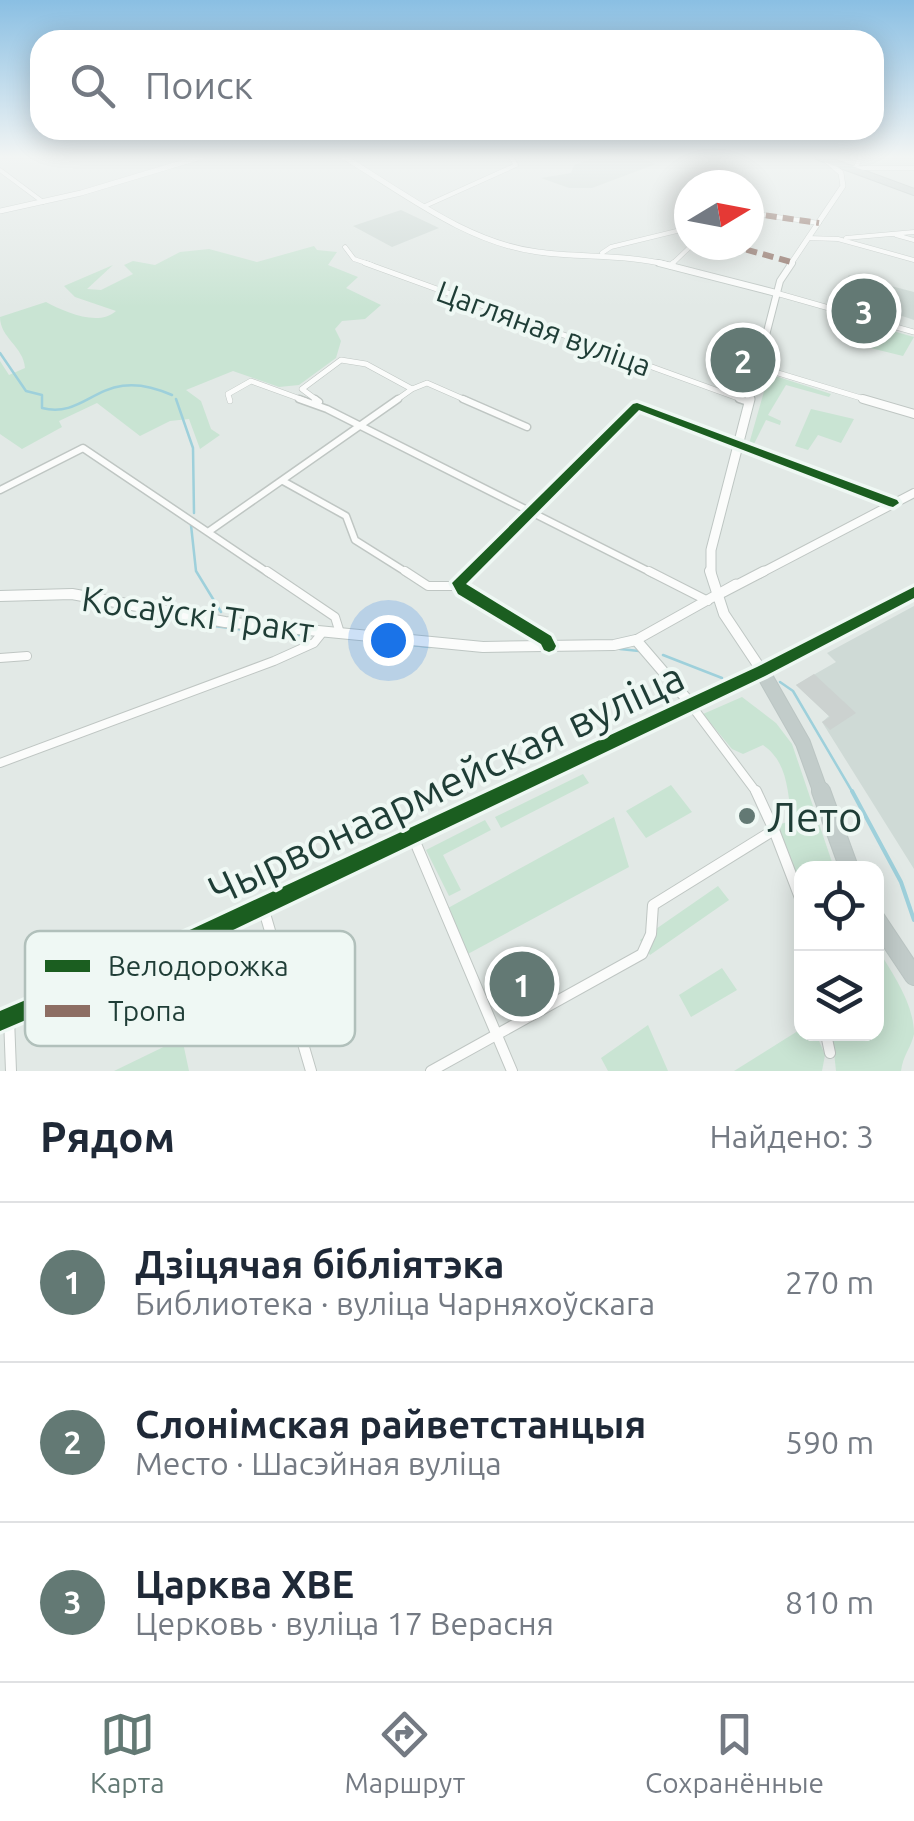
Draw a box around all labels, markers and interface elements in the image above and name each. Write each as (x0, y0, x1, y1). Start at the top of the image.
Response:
search box (30, 30, 884, 140)
icon: search (65, 58, 120, 113)
text: Поиск (145, 64, 253, 106)
north arrow (674, 170, 764, 260)
street label: Цагляная вуліца (432, 273, 656, 383)
pin: 3 (832, 274, 896, 348)
pin: 2 (710, 322, 776, 398)
street label: Косаўскі Тракт (79, 578, 317, 650)
your location (363, 615, 414, 666)
street label: Чырвонаармейская вуліца (201, 652, 691, 914)
place label: Лето (767, 793, 862, 840)
marker: Лето (736, 805, 758, 827)
map controls (794, 861, 884, 1041)
button: locate (794, 861, 884, 951)
legend (25, 931, 355, 1046)
pin: 1 (490, 946, 554, 1022)
text: Велодорожка (108, 950, 289, 981)
button: layers (794, 951, 884, 1041)
text: Тропа (108, 995, 186, 1026)
text: Рядом (40, 1113, 175, 1160)
text: Найдено: 3 (709, 1118, 874, 1154)
text: Дзіцячая бібліятэка (135, 1243, 504, 1285)
text: 1 (63, 1264, 82, 1300)
text: 270 m (785, 1264, 874, 1300)
text: Библиотека · вуліца Чарняхоўскага (135, 1285, 655, 1321)
text: Слонімская райветстанцыя (135, 1403, 646, 1445)
text: 2 (63, 1424, 82, 1460)
text: 590 m (785, 1424, 874, 1460)
text: Место · Шасэйная вуліца (135, 1445, 502, 1481)
text: Царква ХВЕ (135, 1563, 354, 1605)
text: 3 (63, 1584, 82, 1620)
text: 810 m (785, 1584, 874, 1620)
text: Церковь · вуліца 17 Верасня (135, 1605, 554, 1641)
tab: Карта (90, 1707, 165, 1798)
tab: Маршрут (344, 1707, 465, 1798)
tab: Сохранённые (645, 1707, 824, 1798)

